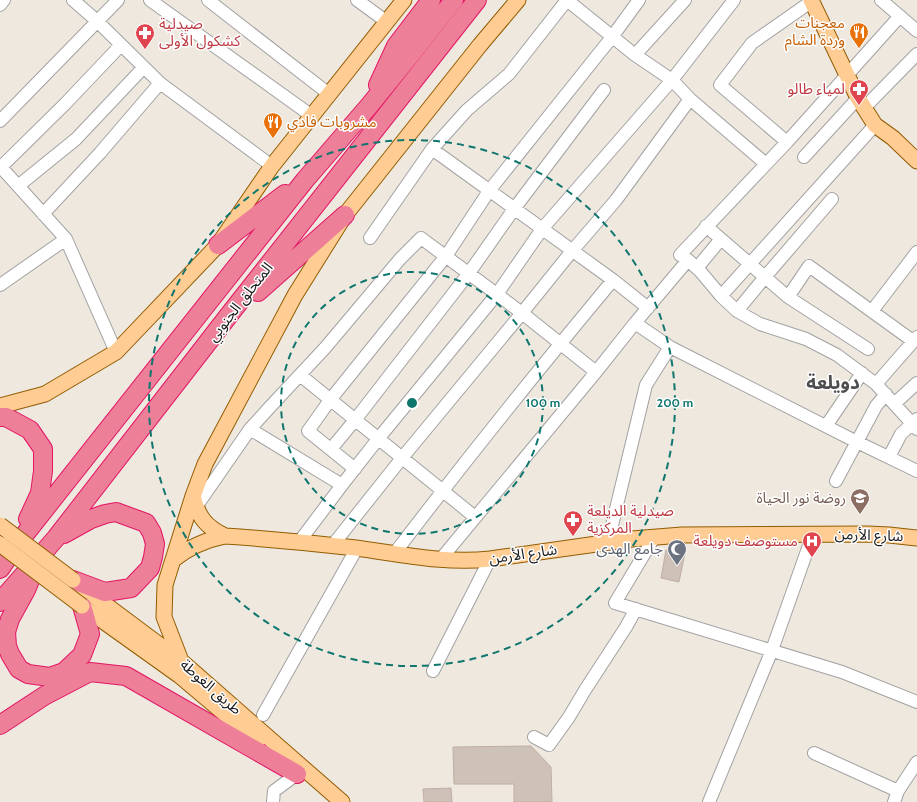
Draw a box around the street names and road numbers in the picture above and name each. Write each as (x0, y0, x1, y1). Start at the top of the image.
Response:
street label: المتحلق الجنوبي (203, 259, 278, 347)
street label: شارع الأرمن (834, 525, 904, 548)
street label: شارع الأرمن (488, 540, 559, 571)
street label: طريق الغوطة (176, 655, 245, 719)

